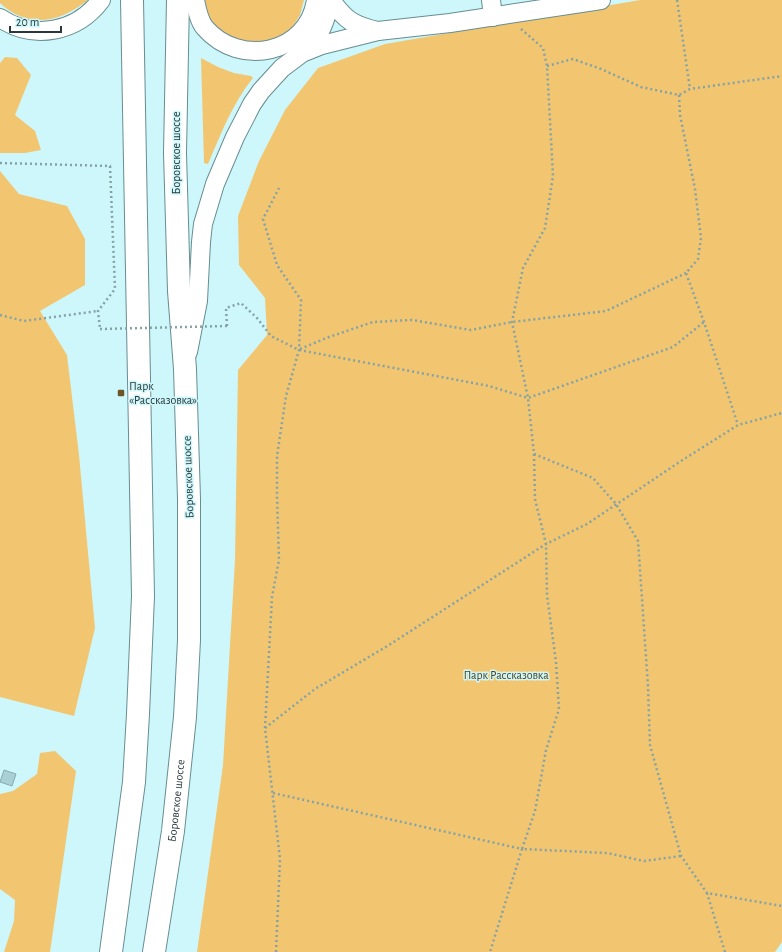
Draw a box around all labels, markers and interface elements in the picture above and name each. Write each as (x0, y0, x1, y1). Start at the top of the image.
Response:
scale bar (10, 8, 61, 34)
text: 20 m (16, 16, 39, 28)
street label: Боровское шоссе (170, 112, 182, 194)
place label: Парк «Рассказовка» (129, 380, 197, 406)
marker: Парк «Рассказовка» (116, 388, 126, 398)
street label: Боровское шоссе (181, 435, 195, 519)
park label: Парк Рассказовка (463, 669, 549, 681)
street label: Боровское шоссе (165, 759, 187, 843)

